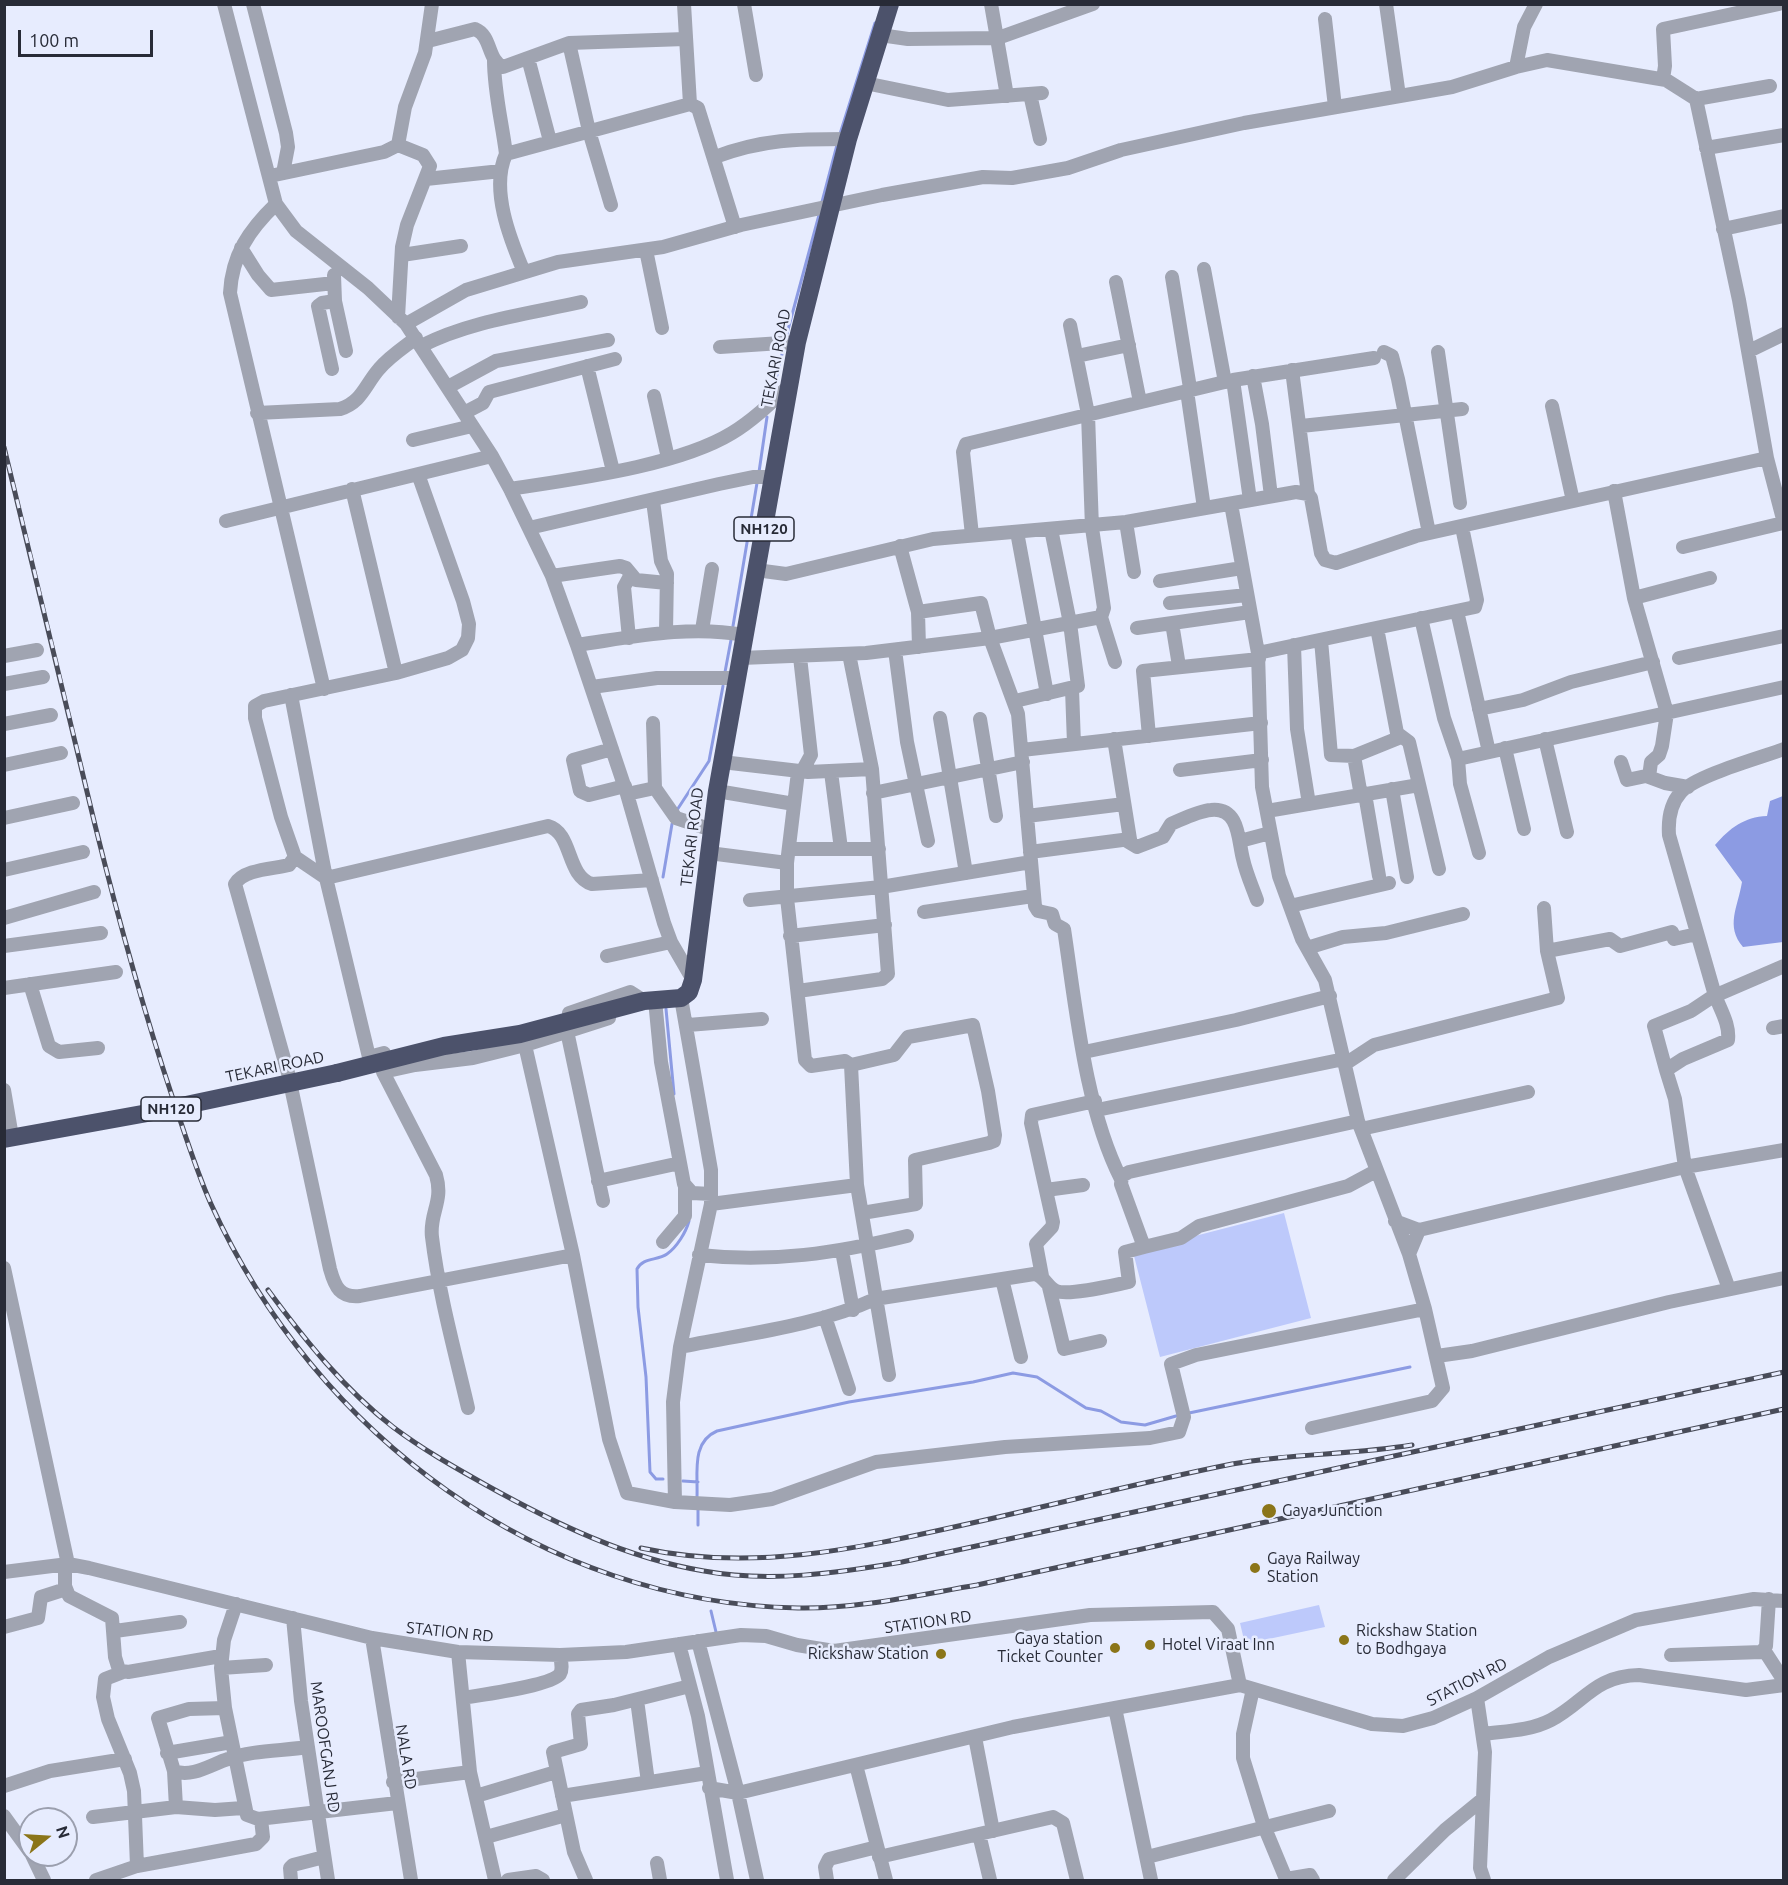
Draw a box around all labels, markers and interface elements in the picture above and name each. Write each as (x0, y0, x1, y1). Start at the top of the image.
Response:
scale bar (21, 18, 156, 56)
text: 100 m (29, 30, 79, 50)
street label: TEKARI ROAD (757, 307, 795, 409)
road number: NH120 (734, 517, 794, 541)
street label: TEKARI ROAD (676, 786, 708, 888)
street label: TEKARI ROAD (224, 1047, 326, 1087)
road number: NH120 (141, 1097, 201, 1121)
place label: Gaya Junction (1282, 1501, 1383, 1521)
marker: Gaya Junction (1260, 1502, 1278, 1520)
place label: Gaya Railway Station (1267, 1549, 1360, 1587)
marker: Gaya Railway Station (1248, 1561, 1262, 1575)
street label: STATION RD (883, 1606, 973, 1638)
street label: STATION RD (405, 1618, 495, 1646)
place label: Rickshaw Station to Bodhgaya (1356, 1621, 1477, 1659)
place label: Gaya station Ticket Counter (997, 1629, 1103, 1667)
marker: Rickshaw Station to Bodhgaya (1337, 1633, 1351, 1647)
place label: Hotel Viraat Inn (1162, 1635, 1275, 1655)
marker: Hotel Viraat Inn (1143, 1638, 1157, 1652)
marker: Gaya station Ticket Counter (1108, 1641, 1122, 1655)
place label: Rickshaw Station (808, 1644, 929, 1664)
marker: Rickshaw Station (934, 1647, 948, 1661)
street label: STATION RD (1424, 1654, 1510, 1710)
street label: MAROOFGANJ RD (306, 1680, 344, 1814)
street label: NALA RD (391, 1723, 421, 1791)
north arrow (18, 1807, 78, 1867)
text: N (53, 1824, 74, 1841)

